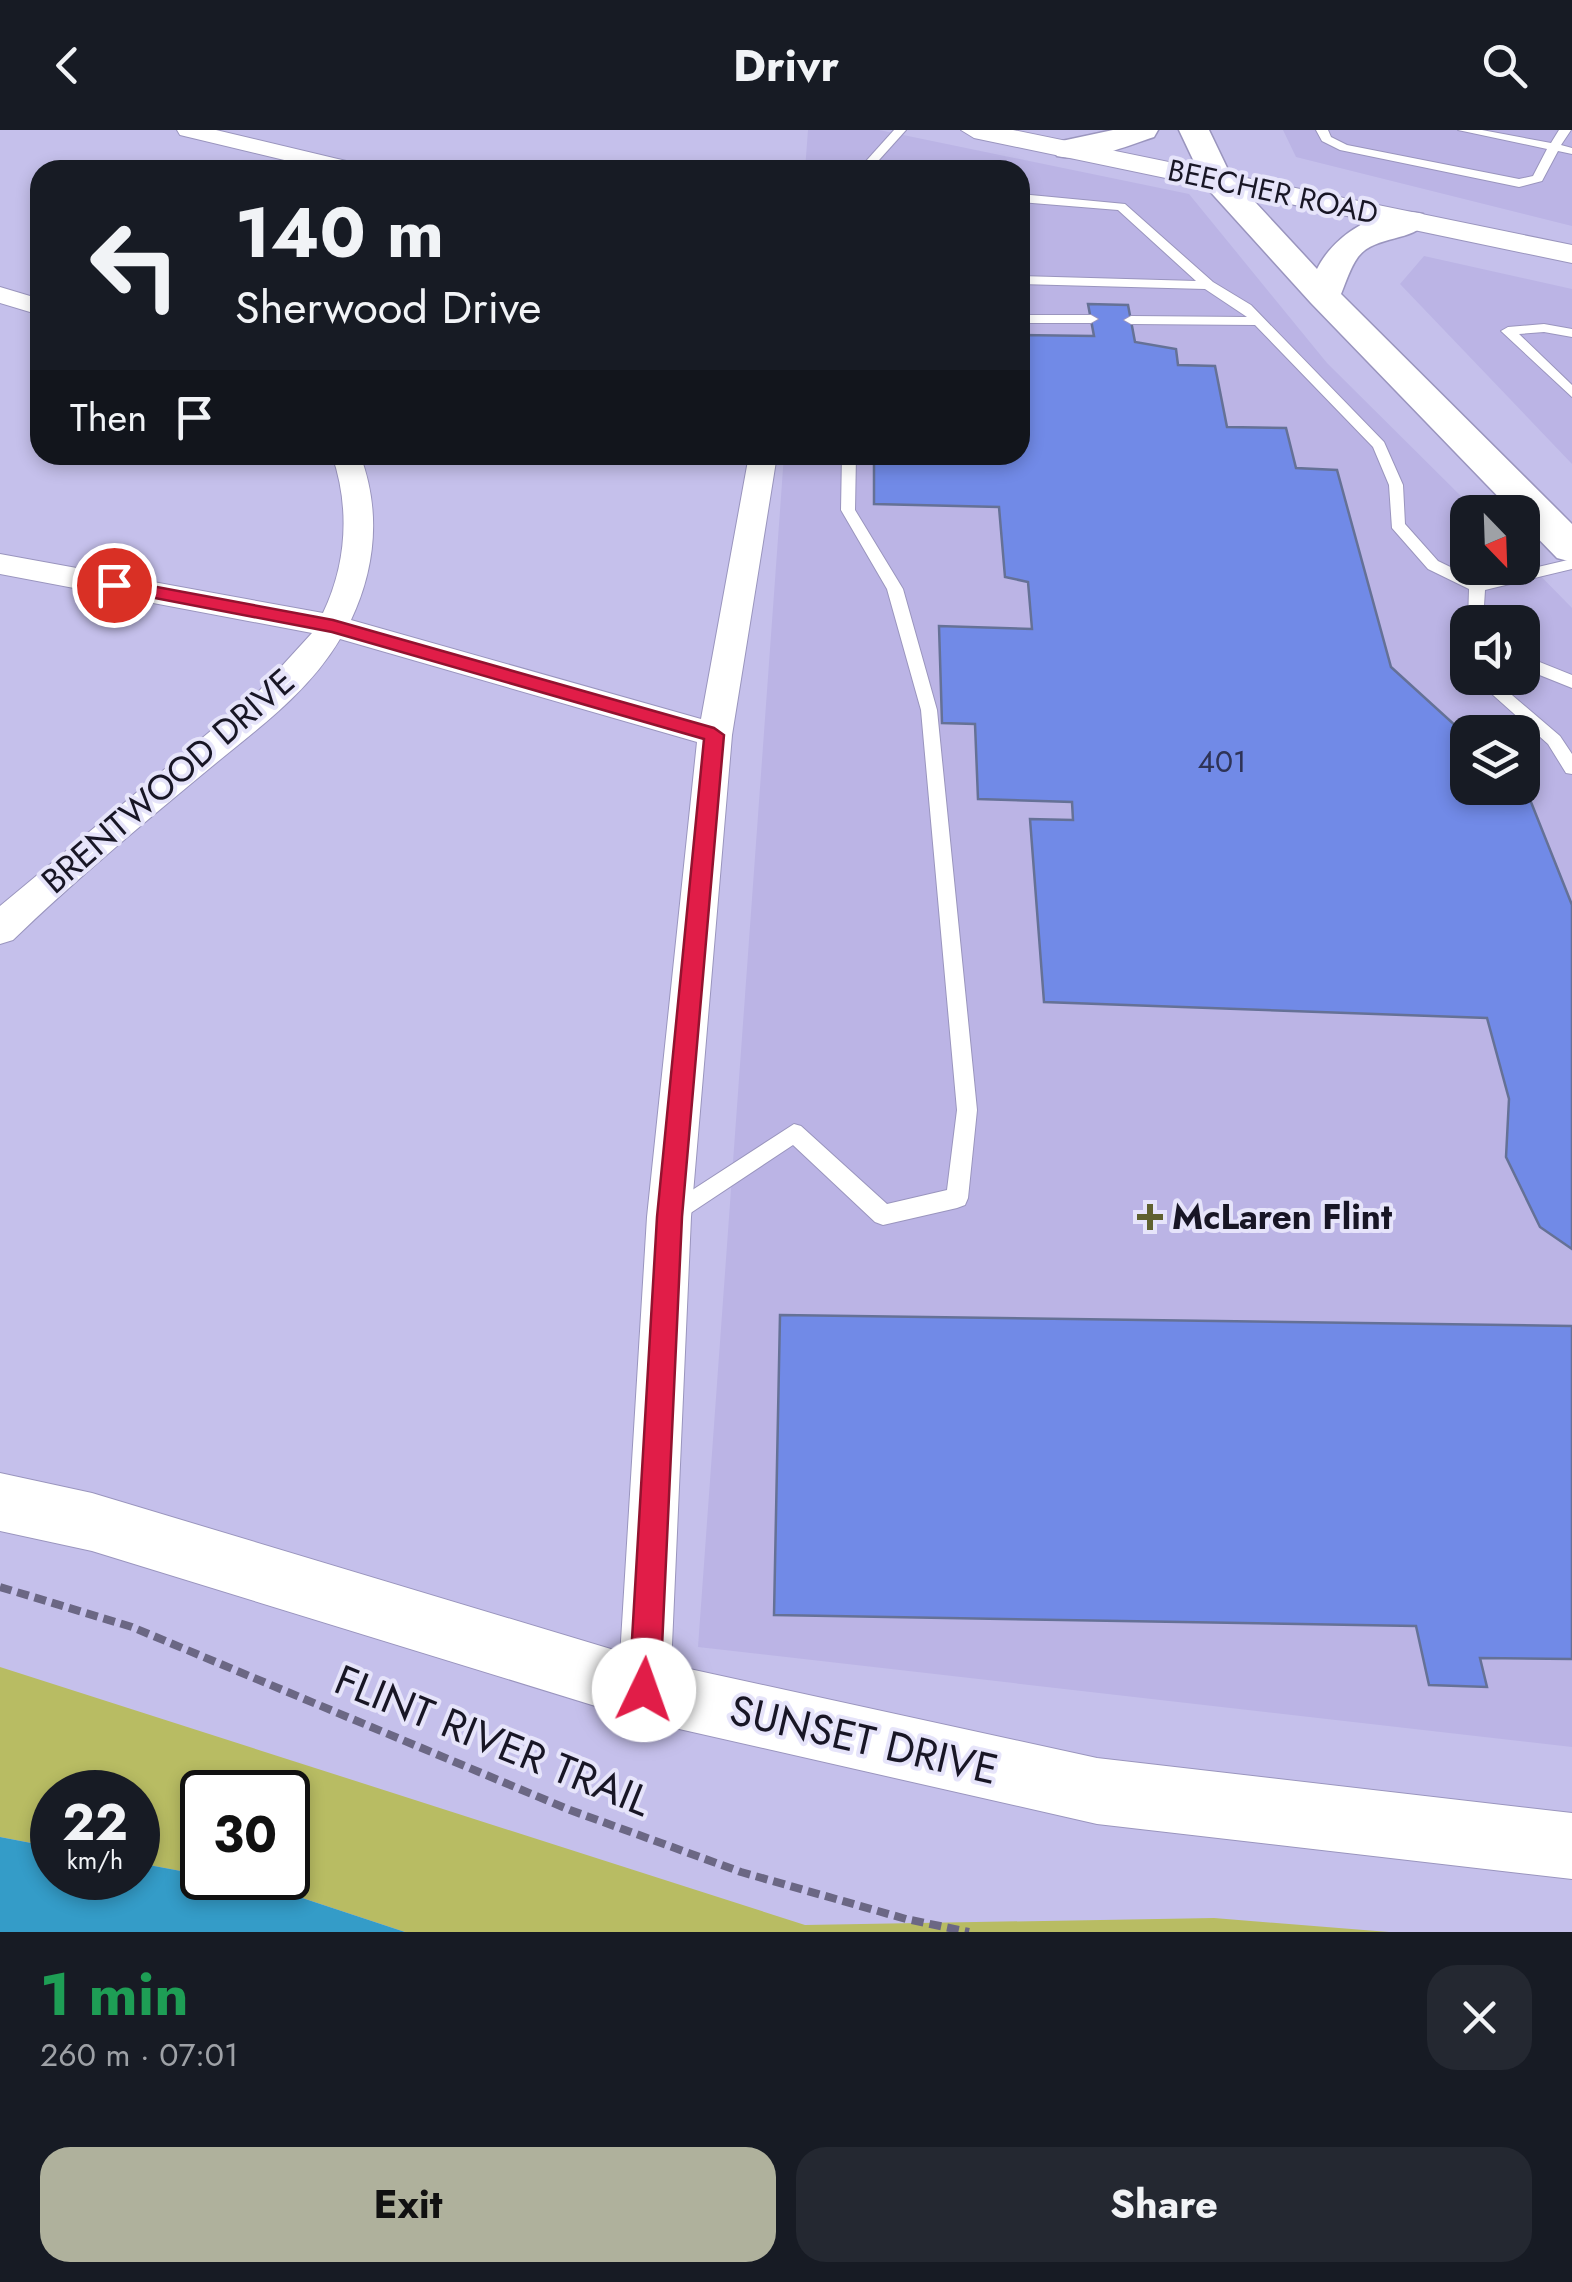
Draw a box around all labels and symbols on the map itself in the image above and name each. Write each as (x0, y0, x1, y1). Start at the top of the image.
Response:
street label: BEECHER ROAD (1164, 148, 1382, 235)
north arrow (1450, 495, 1540, 585)
pin (72, 543, 157, 628)
street label: BRENTWOOD DRIVE (31, 657, 305, 905)
house number: 401 (1198, 740, 1247, 783)
place label: McLaren Flint (1172, 1192, 1392, 1242)
marker: McLaren Flint (1137, 1204, 1163, 1230)
position arrow (592, 1638, 696, 1742)
street label: FLINT RIVER TRAIL (326, 1649, 660, 1832)
street label: SUNSET DRIVE (724, 1679, 1004, 1800)
speed limit sign: 30 (180, 1770, 310, 1900)

